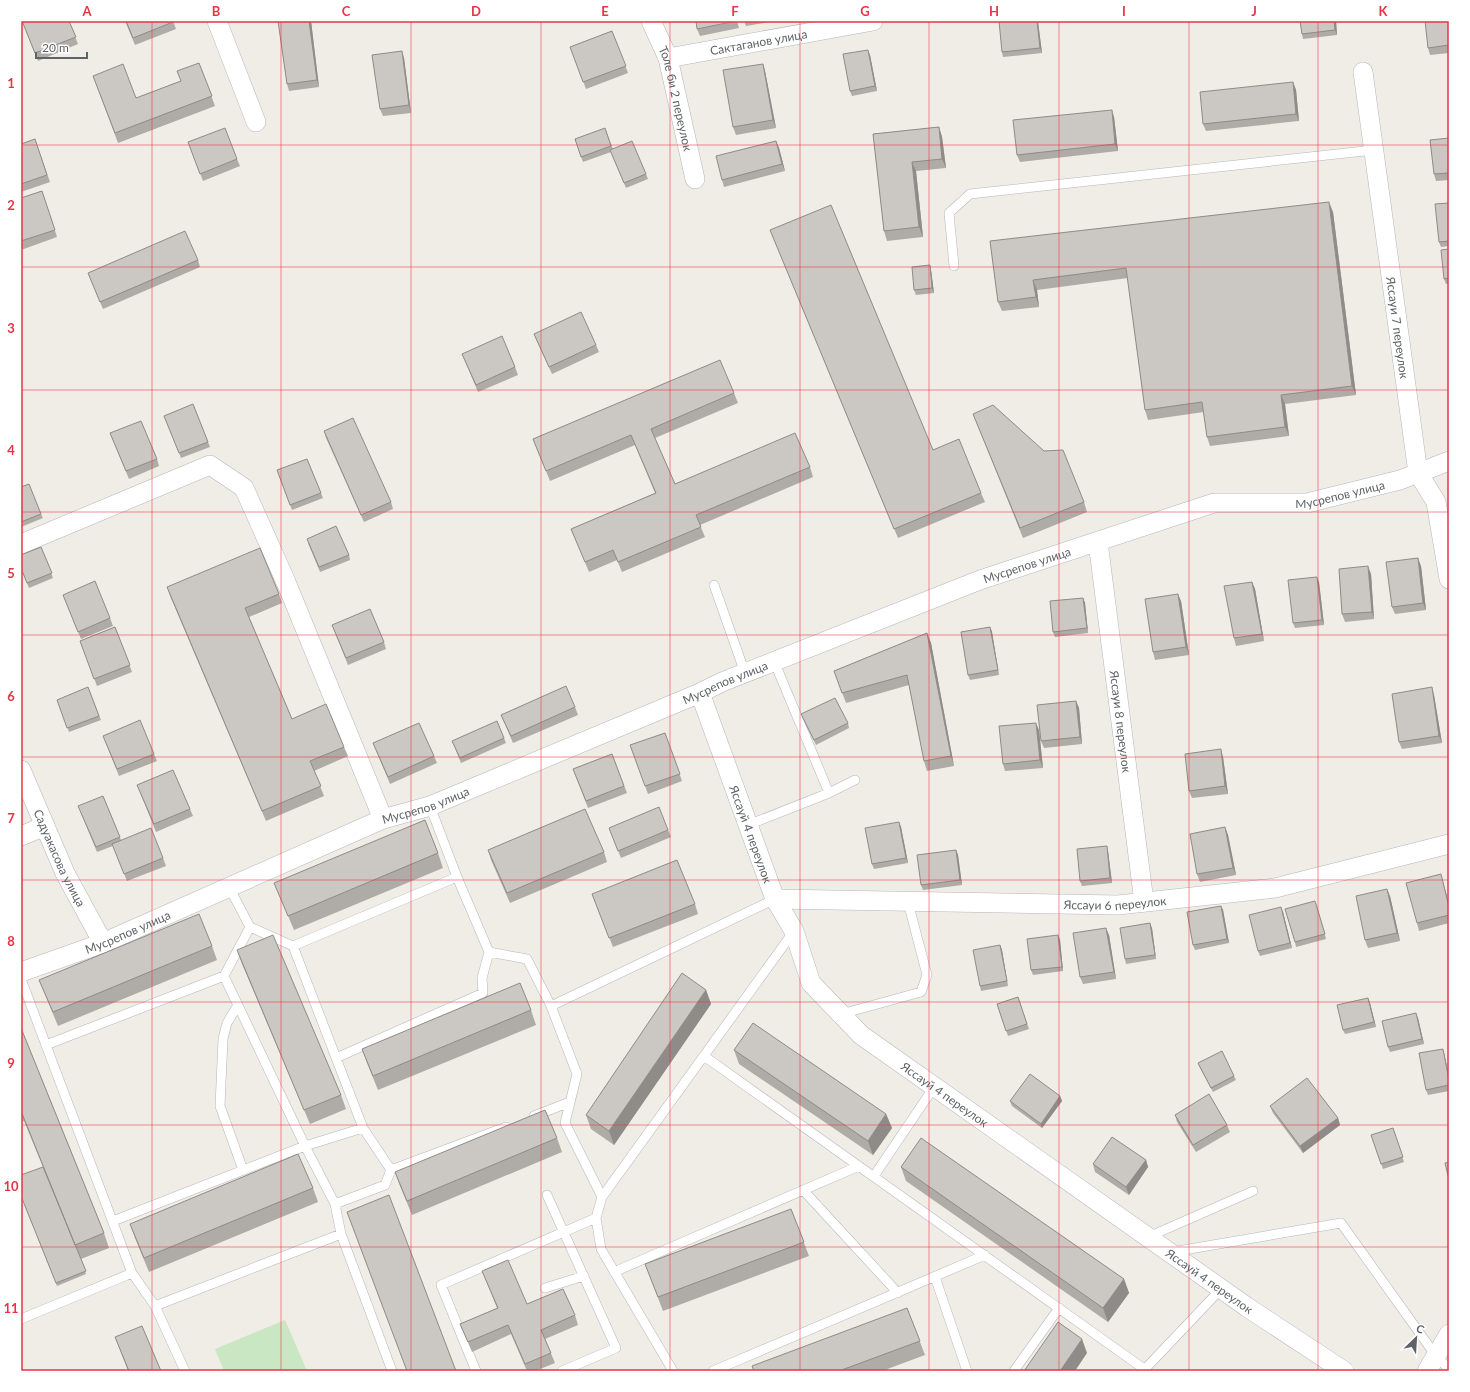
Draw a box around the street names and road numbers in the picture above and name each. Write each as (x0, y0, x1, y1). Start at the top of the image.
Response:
street label: Сактаганов улица (709, 26, 808, 58)
street label: Толе би 2 переулок (656, 44, 696, 153)
street label: Яссауи 7 переулок (1383, 275, 1413, 380)
street label: Мусрепов улица (1295, 477, 1386, 511)
street label: Мусрепов улица (981, 543, 1073, 586)
street label: Мусрепов улица (680, 657, 770, 707)
street label: Яссауи 8 переулок (1107, 669, 1135, 774)
street label: Яссауй 4 переулок (726, 782, 776, 886)
street label: Мусрепов улица (380, 783, 471, 826)
street label: Садуакасова улица (31, 807, 89, 909)
street label: Яссауи 6 переулок (1062, 892, 1168, 913)
street label: Мусрепов улица (83, 907, 173, 956)
street label: Яссауй 4 переулок (898, 1058, 992, 1130)
street label: Яссауй 4 переулок (1163, 1244, 1257, 1317)

